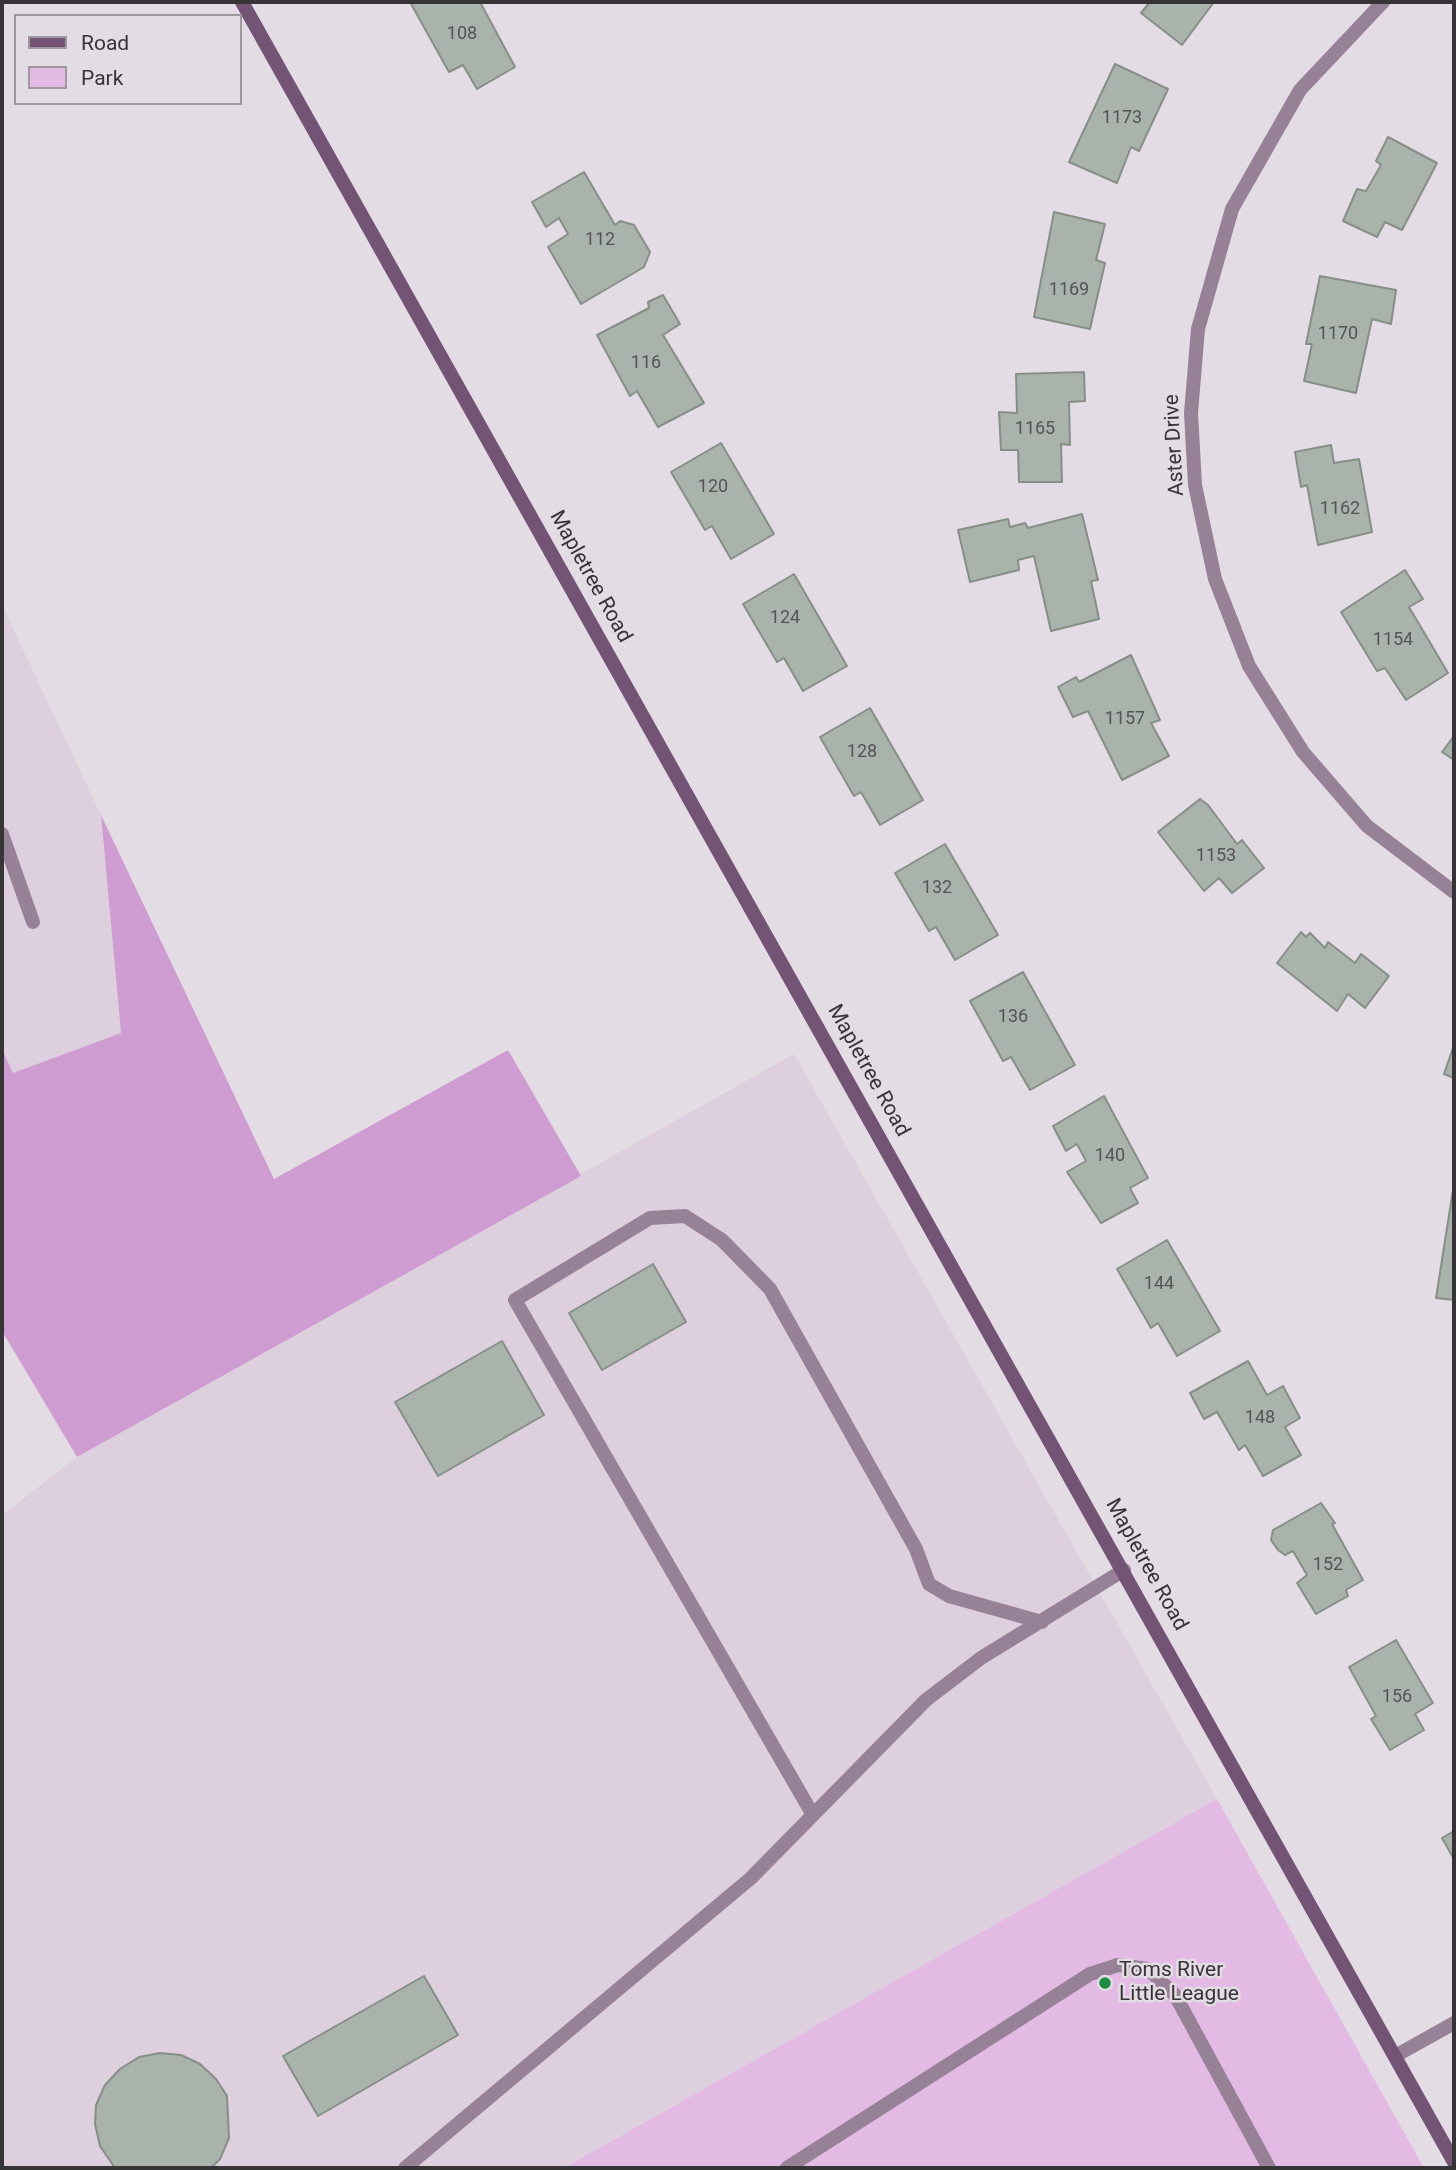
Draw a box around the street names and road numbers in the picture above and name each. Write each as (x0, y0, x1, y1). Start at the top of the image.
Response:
street label: Aster Drive (1160, 393, 1190, 497)
street label: Mapletree Road (543, 506, 637, 648)
street label: Mapletree Road (821, 1000, 915, 1142)
street label: Mapletree Road (1099, 1494, 1193, 1636)

